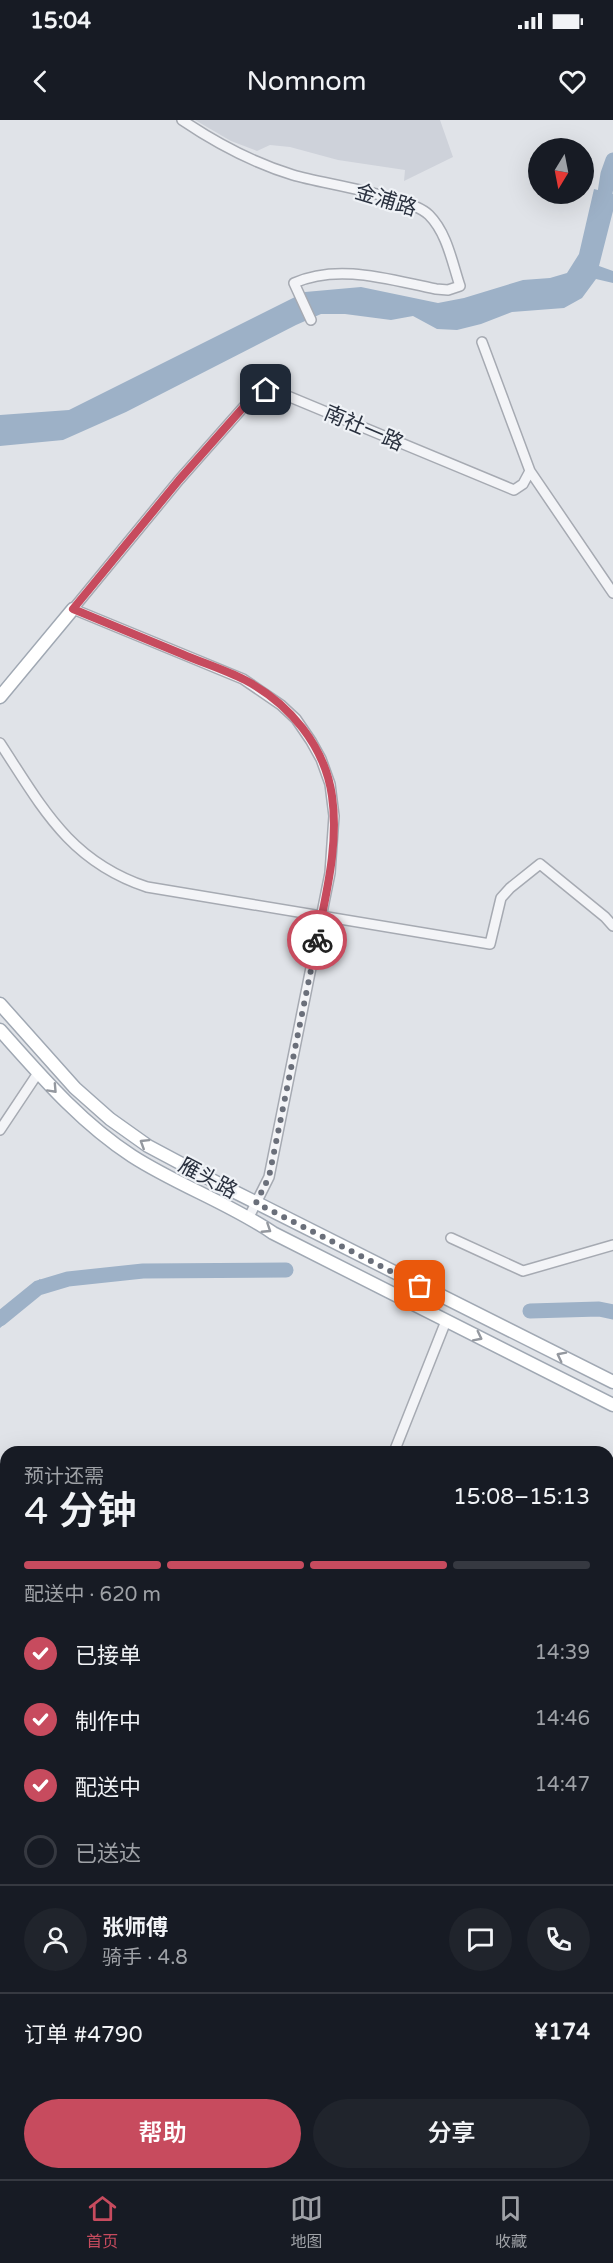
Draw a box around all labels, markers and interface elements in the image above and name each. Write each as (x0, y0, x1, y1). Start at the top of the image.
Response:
text: 15:04 (30, 8, 91, 34)
icon: back (24, 65, 57, 98)
text: Nomnom (246, 65, 367, 98)
icon: heart (556, 65, 589, 98)
north arrow (528, 138, 594, 204)
map controls (528, 138, 594, 204)
street label: 金浦路 (352, 179, 420, 222)
pin (240, 364, 291, 415)
icon: home (249, 373, 282, 406)
street label: 南社一路 (320, 401, 407, 456)
courier (287, 910, 347, 970)
icon: bike (301, 924, 334, 957)
one-way arrow (46, 1082, 57, 1093)
one-way arrow (140, 1139, 150, 1151)
street label: 雁头路 (174, 1153, 241, 1204)
one-way arrow (261, 1222, 272, 1233)
pin (394, 1260, 445, 1311)
icon: bag (403, 1269, 436, 1302)
one-way arrow (472, 1330, 483, 1342)
one-way arrow (556, 1352, 567, 1364)
text: 预计还需 (24, 1465, 104, 1489)
text: 15:08–15:13 (453, 1484, 590, 1510)
text: 4 分钟 (24, 1488, 137, 1535)
text: 配送中 · 620 m (24, 1583, 161, 1607)
icon: check (24, 1637, 57, 1670)
text: 14:39 (535, 1641, 590, 1665)
text: 已接单 (75, 1643, 141, 1669)
icon: check (24, 1703, 57, 1736)
text: 14:46 (535, 1707, 590, 1731)
text: 制作中 (75, 1709, 141, 1735)
icon: check (24, 1769, 57, 1802)
text: 14:47 (535, 1773, 590, 1797)
text: 配送中 (75, 1775, 141, 1801)
text: 已送达 (75, 1841, 141, 1867)
button: person (24, 1908, 87, 1971)
button: chat (449, 1908, 512, 1971)
button: phone (527, 1908, 590, 1971)
text: 张师傅 (102, 1915, 168, 1941)
text: 骑手 · 4.8 (102, 1946, 188, 1970)
text: ¥174 (534, 2019, 590, 2045)
text: 订单 #4790 (24, 2022, 142, 2048)
button: 帮助 (24, 2099, 301, 2168)
button: 分享 (313, 2099, 590, 2168)
tab: 首页 (86, 2192, 119, 2252)
tab: 地图 (290, 2192, 323, 2252)
tab: 收藏 (494, 2192, 527, 2252)

